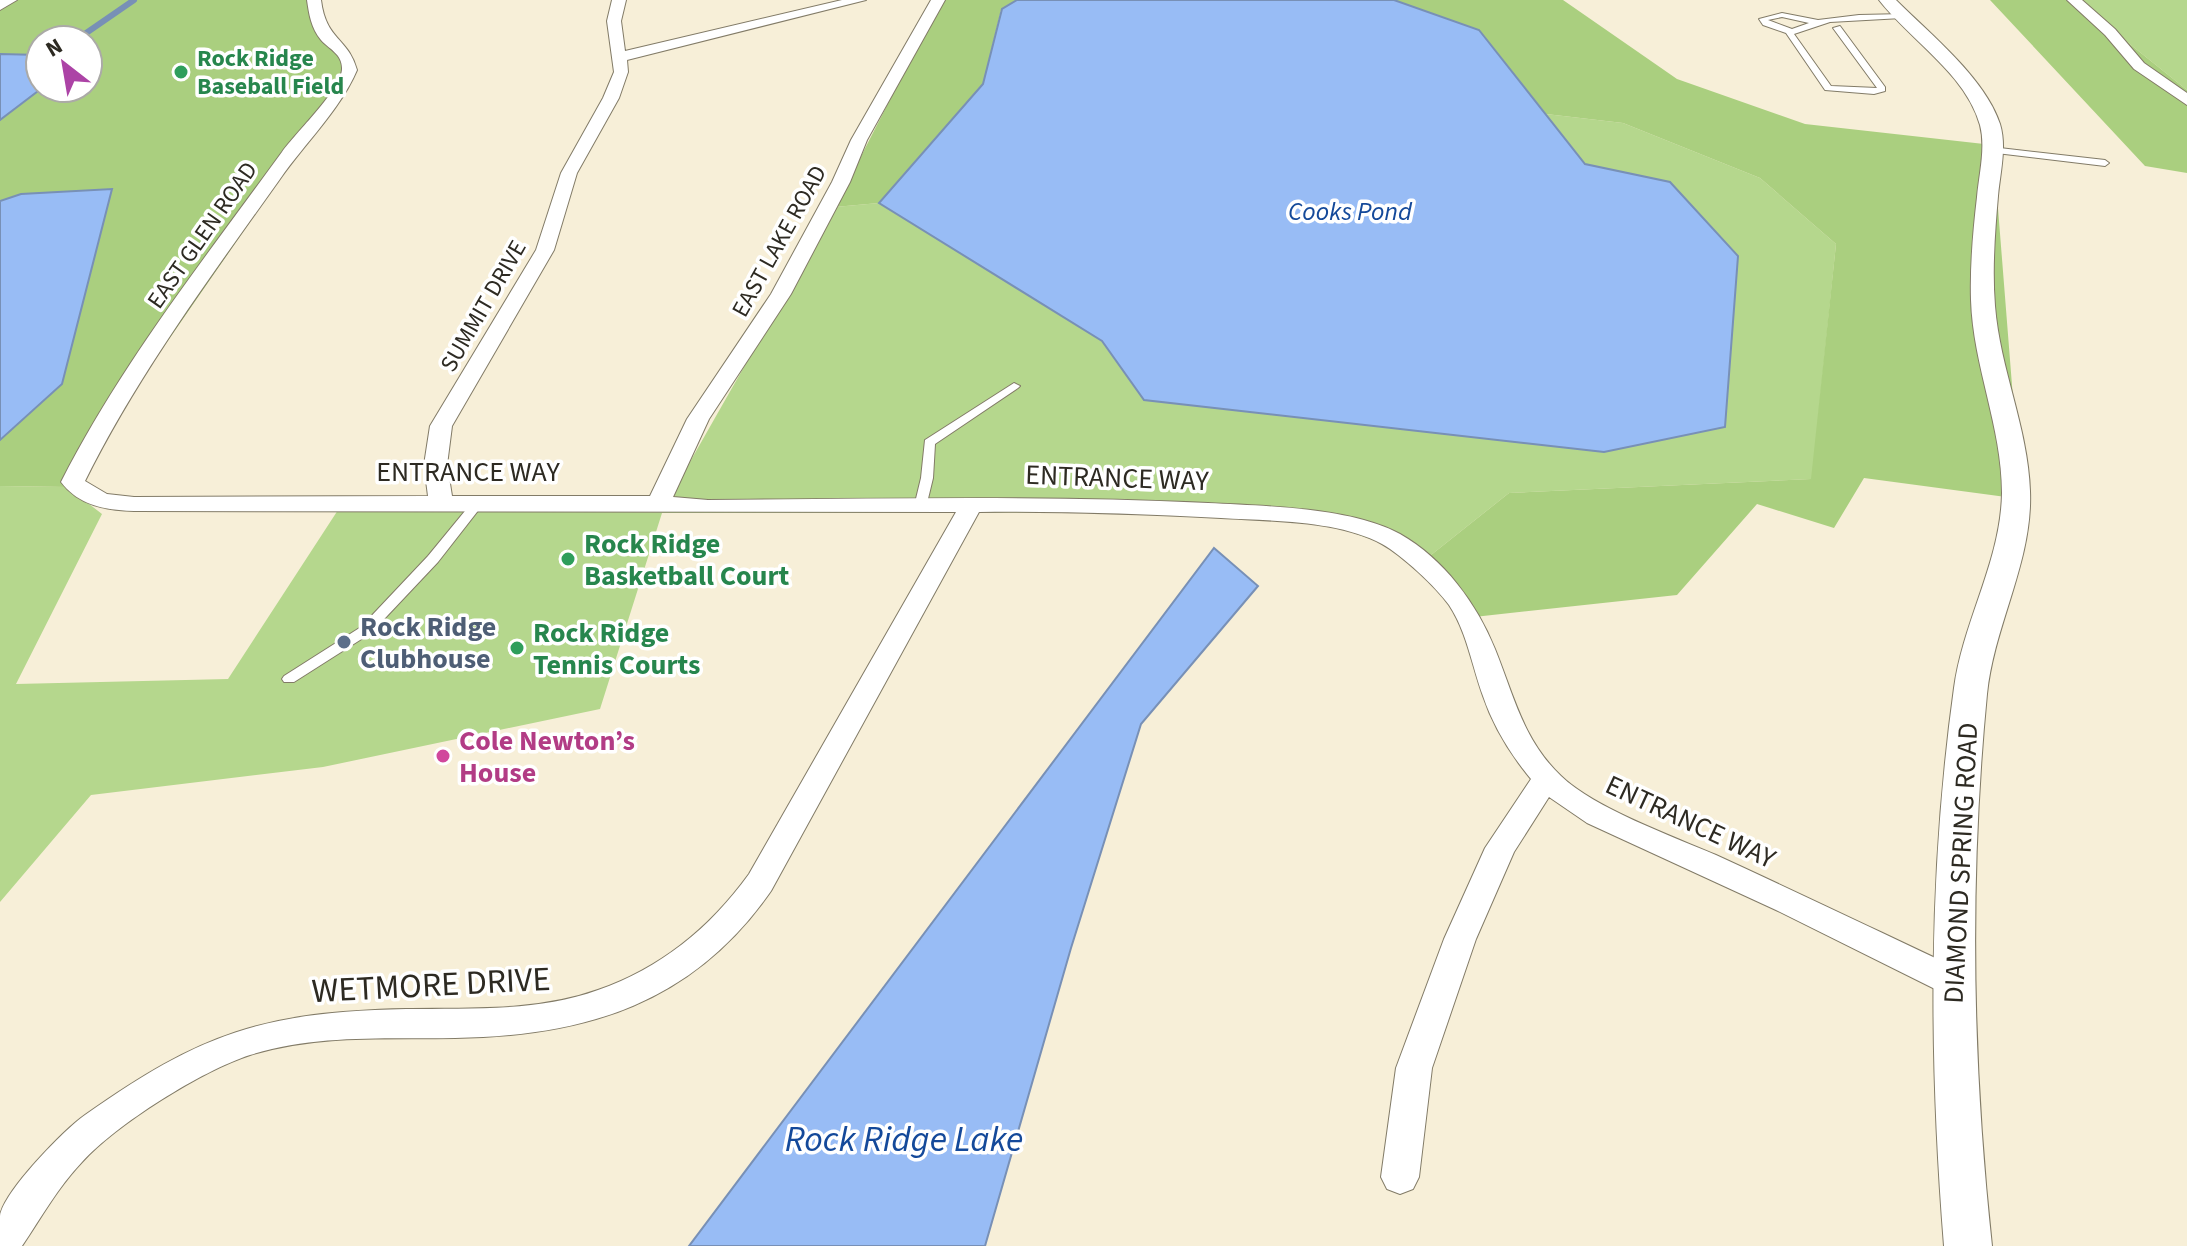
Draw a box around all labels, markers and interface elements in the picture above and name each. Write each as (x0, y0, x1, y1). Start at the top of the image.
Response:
north arrow (24, 24, 104, 104)
text: N (40, 30, 69, 65)
place label: Rock Ridge Baseball Field (197, 41, 344, 104)
marker: Rock Ridge Baseball Field (172, 63, 190, 81)
street label: EAST GLEN ROAD (139, 155, 266, 316)
street label: EAST LAKE ROAD (723, 159, 836, 324)
water label: Cooks Pond (1288, 193, 1413, 230)
street label: SUMMIT DRIVE (432, 234, 535, 379)
street label: ENTRANCE WAY (376, 452, 560, 492)
street label: ENTRANCE WAY (1025, 455, 1210, 501)
place label: Rock Ridge Basketball Court (584, 524, 790, 596)
marker: Rock Ridge Basketball Court (559, 550, 577, 568)
place label: Rock Ridge Clubhouse (360, 607, 496, 679)
place label: Rock Ridge Tennis Courts (533, 613, 700, 685)
marker: Rock Ridge Clubhouse (335, 633, 353, 651)
marker: Rock Ridge Tennis Courts (508, 639, 526, 657)
place label: Cole Newton’s House (459, 721, 635, 793)
street label: DIAMOND SPRING ROAD (1934, 721, 1988, 1005)
marker: Cole Newton’s House (434, 747, 452, 765)
street label: ENTRANCE WAY (1599, 765, 1783, 879)
street label: WETMORE DRIVE (311, 955, 552, 1016)
water label: Rock Ridge Lake (785, 1114, 1023, 1165)

